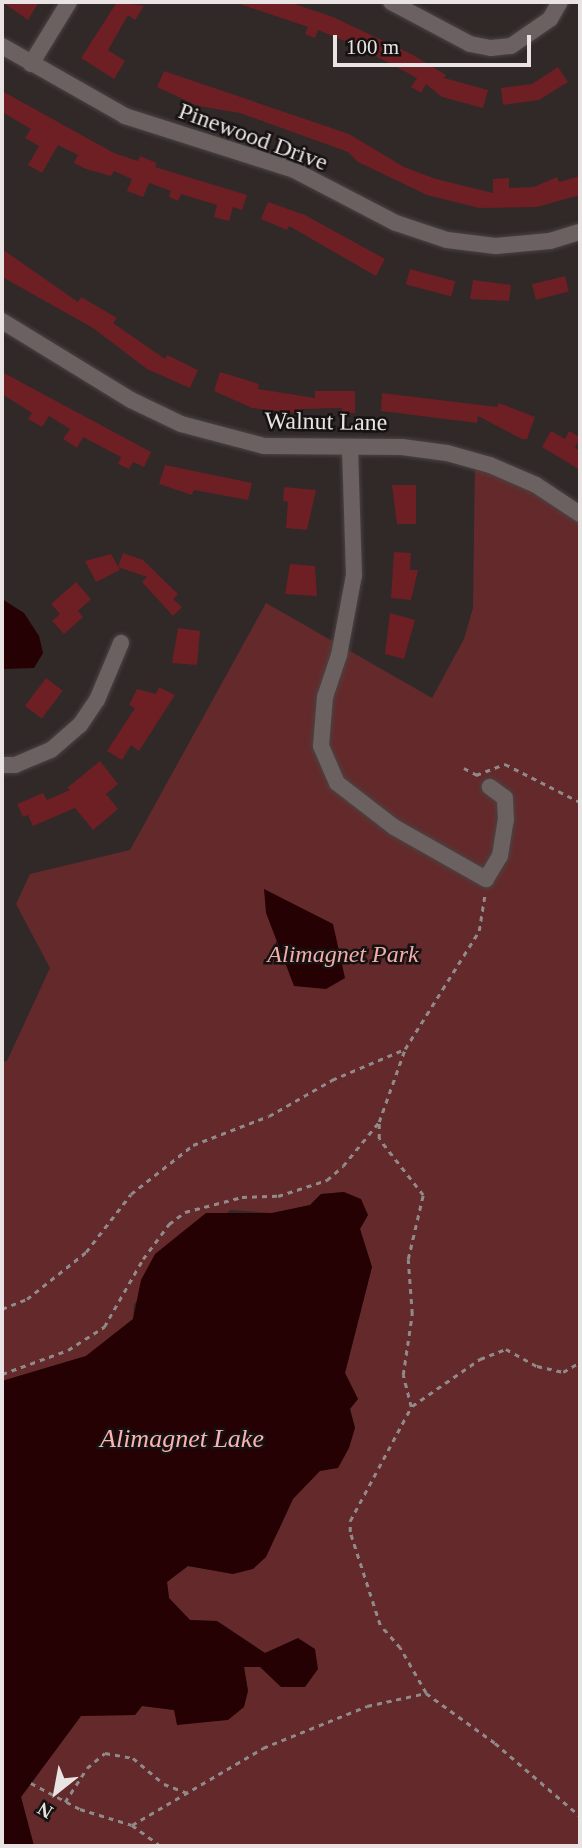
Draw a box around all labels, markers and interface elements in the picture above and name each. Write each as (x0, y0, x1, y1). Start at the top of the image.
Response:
scale bar (337, 21, 535, 65)
text: 100 m (346, 35, 399, 59)
street label: Pinewood Drive (174, 97, 332, 177)
street label: Walnut Lane (264, 407, 388, 437)
park label: Alimagnet Park (267, 941, 419, 969)
water label: Alimagnet Lake (100, 1423, 264, 1455)
north arrow (21, 1757, 91, 1827)
text: N (34, 1798, 56, 1823)

